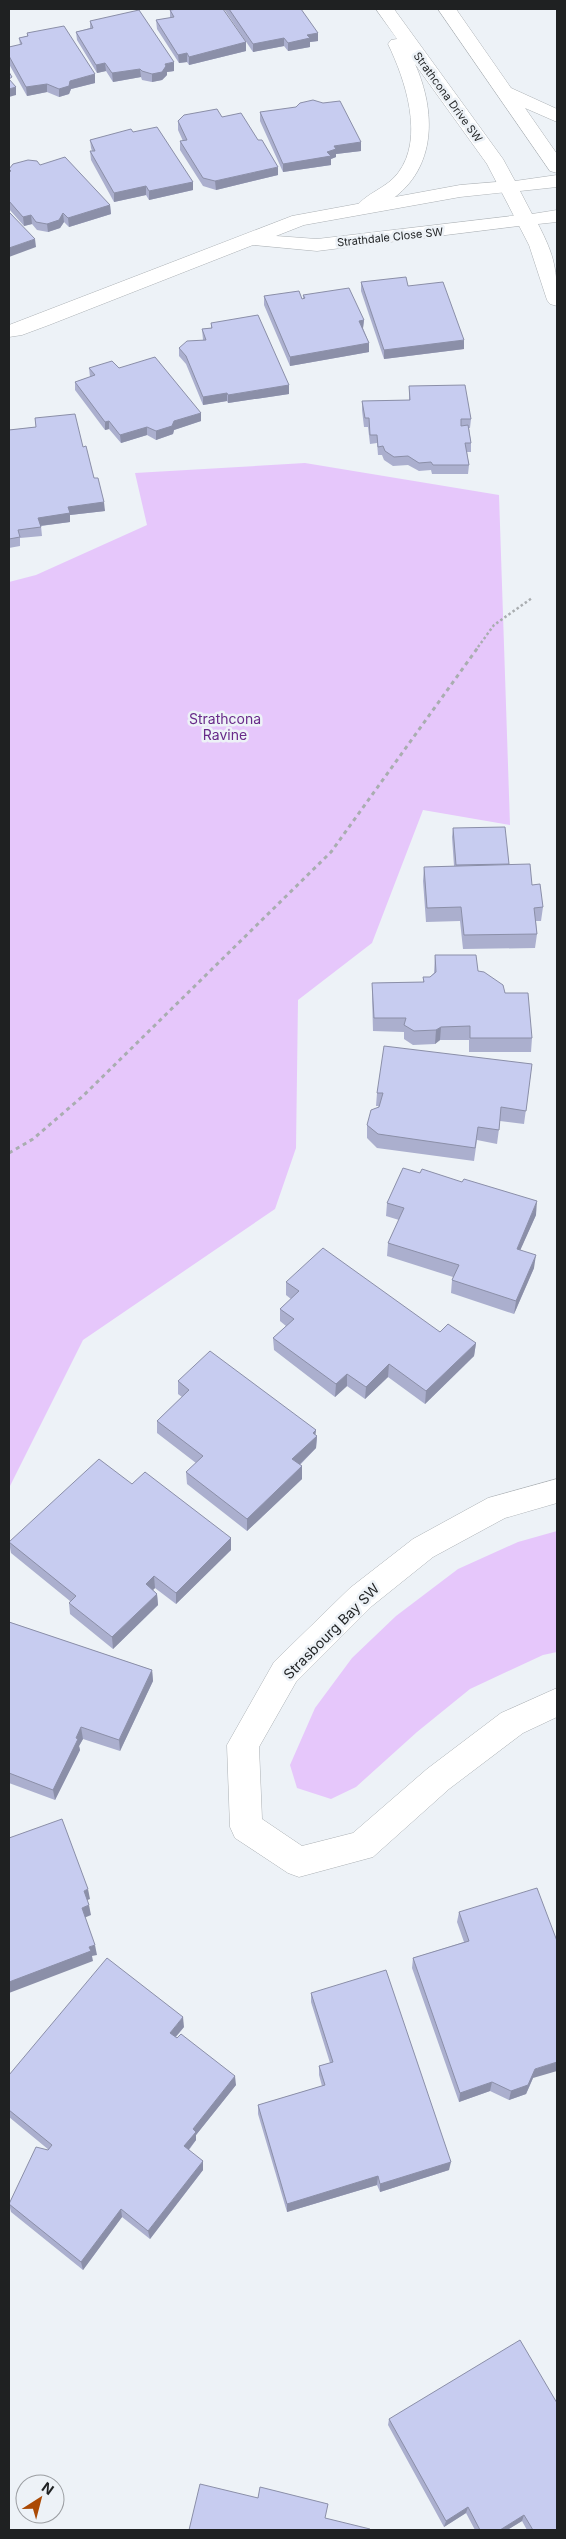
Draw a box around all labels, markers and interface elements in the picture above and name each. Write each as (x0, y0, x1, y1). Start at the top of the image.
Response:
street label: Strathcona Drive SW (411, 49, 486, 145)
street label: Strathdale Close SW (336, 224, 444, 250)
park label: Strathcona Ravine (189, 710, 261, 743)
street label: Strasbourg Bay SW (280, 1579, 383, 1682)
north arrow (15, 2474, 65, 2524)
text: N (39, 2478, 57, 2498)

